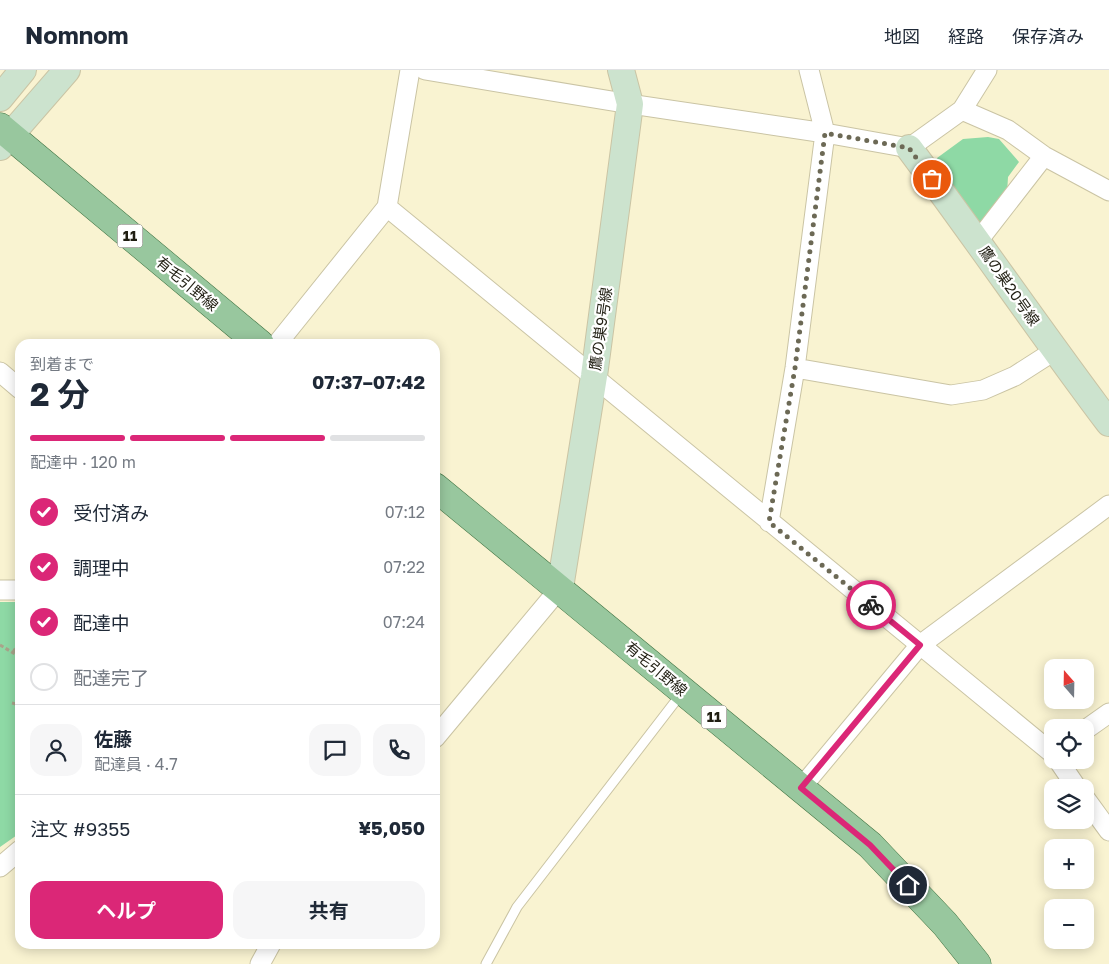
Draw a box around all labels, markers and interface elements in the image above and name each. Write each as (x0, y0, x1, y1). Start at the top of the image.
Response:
text: Nomnom (25, 20, 129, 49)
text: 地図 (884, 25, 920, 47)
text: 経路 (948, 25, 984, 47)
text: 保存済み (1012, 25, 1084, 47)
pin (911, 158, 953, 200)
icon: bag (918, 165, 946, 193)
road number: 11 (118, 224, 142, 248)
street label: 鷹の巣20号線 (976, 242, 1044, 329)
street label: 有毛引野線 (153, 252, 222, 314)
street label: 鷹の巣9号線 (585, 286, 615, 372)
text: 到着まで (30, 354, 94, 374)
text: 07:37–07:42 (312, 370, 425, 393)
text: 2 分 (30, 375, 90, 413)
text: 配達中 · 120 m (30, 452, 136, 472)
icon: check (30, 498, 58, 526)
text: 受付済み (73, 501, 149, 524)
text: 07:12 (385, 502, 425, 522)
icon: check (30, 553, 58, 581)
text: 調理中 (73, 556, 130, 579)
text: 07:22 (383, 557, 425, 577)
courier (846, 580, 896, 630)
icon: bike (857, 591, 885, 619)
icon: check (30, 608, 58, 636)
text: 配達中 (73, 611, 130, 634)
text: 07:24 (383, 612, 425, 632)
street label: 有毛引野線 (622, 637, 691, 699)
north arrow (1044, 659, 1094, 709)
map controls (1044, 659, 1094, 949)
text: 配達完了 (73, 666, 149, 689)
road number: 11 (702, 706, 726, 729)
button: locate (1044, 719, 1094, 769)
button: person (30, 724, 82, 776)
button: chat (309, 724, 361, 776)
button: phone (373, 724, 425, 776)
text: 佐藤 (94, 727, 132, 750)
text: 配達員 · 4.7 (94, 754, 178, 774)
button: layers (1044, 779, 1094, 829)
text: ¥5,050 (358, 816, 425, 839)
text: 注文 #9355 (30, 817, 130, 840)
button: + (1044, 839, 1094, 889)
pin (887, 864, 929, 906)
icon: home (894, 871, 922, 899)
button: ヘルプ (30, 881, 223, 939)
button: 共有 (233, 881, 425, 939)
button: − (1044, 899, 1094, 949)

